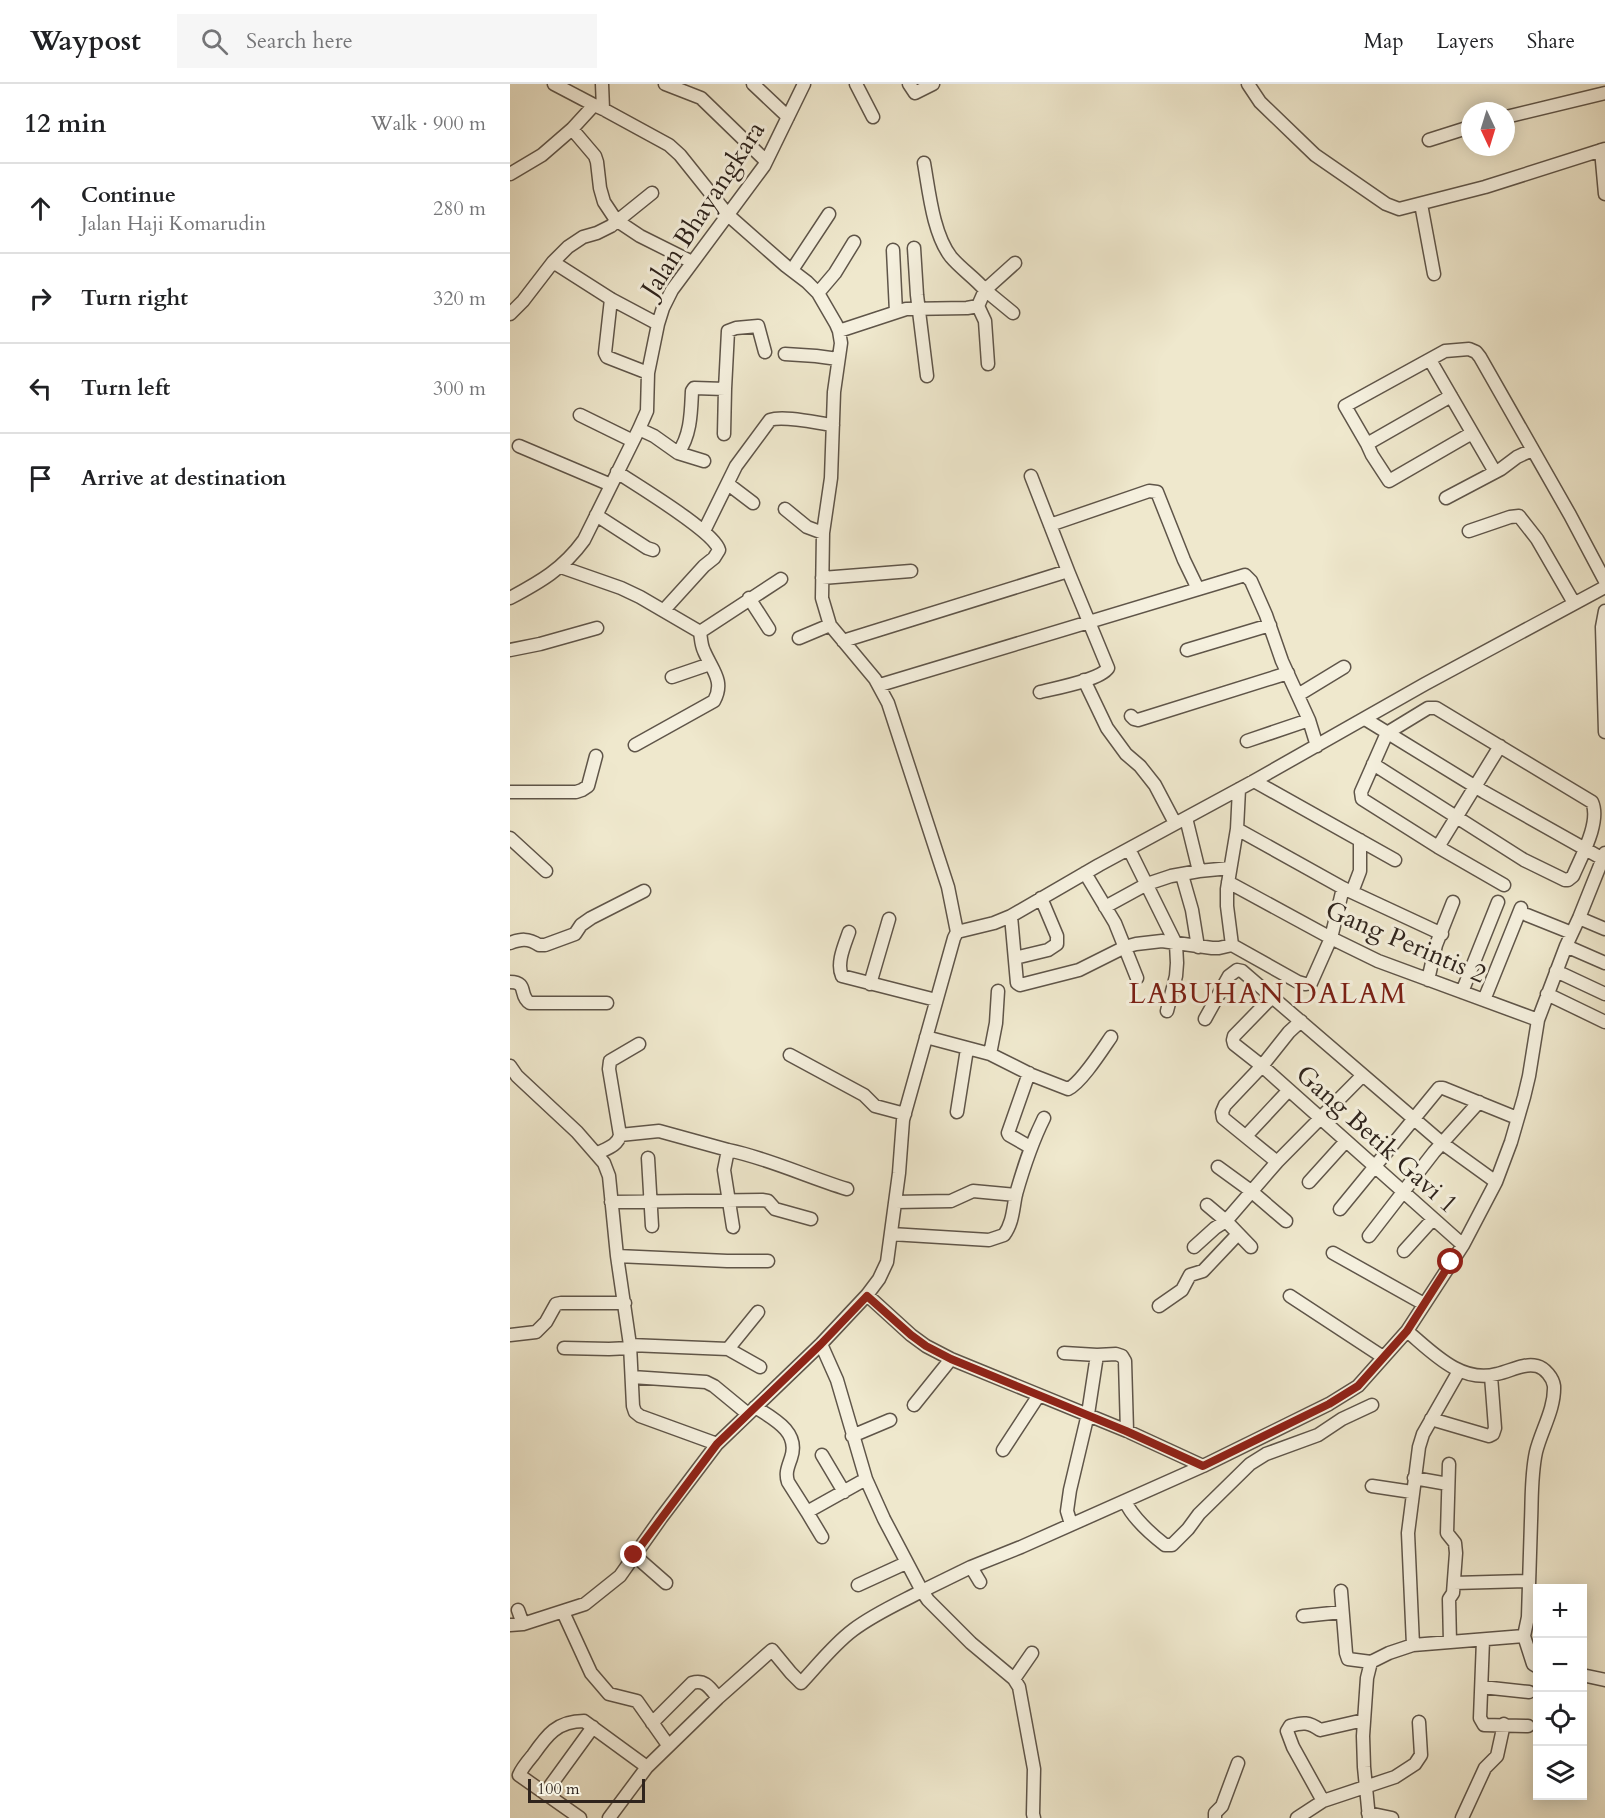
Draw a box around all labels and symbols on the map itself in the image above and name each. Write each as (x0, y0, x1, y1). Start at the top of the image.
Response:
north arrow (1461, 102, 1515, 156)
street label: Jalan Bhayangkara (631, 114, 773, 307)
street label: Gang Perintis 2 (1320, 892, 1492, 992)
district label: LABUHAN DALAM (1129, 975, 1407, 1013)
street label: Gang Betik Gavi 1 (1289, 1057, 1465, 1221)
route start (1437, 1248, 1463, 1274)
route end (620, 1541, 646, 1567)
scale bar (528, 1776, 645, 1804)

